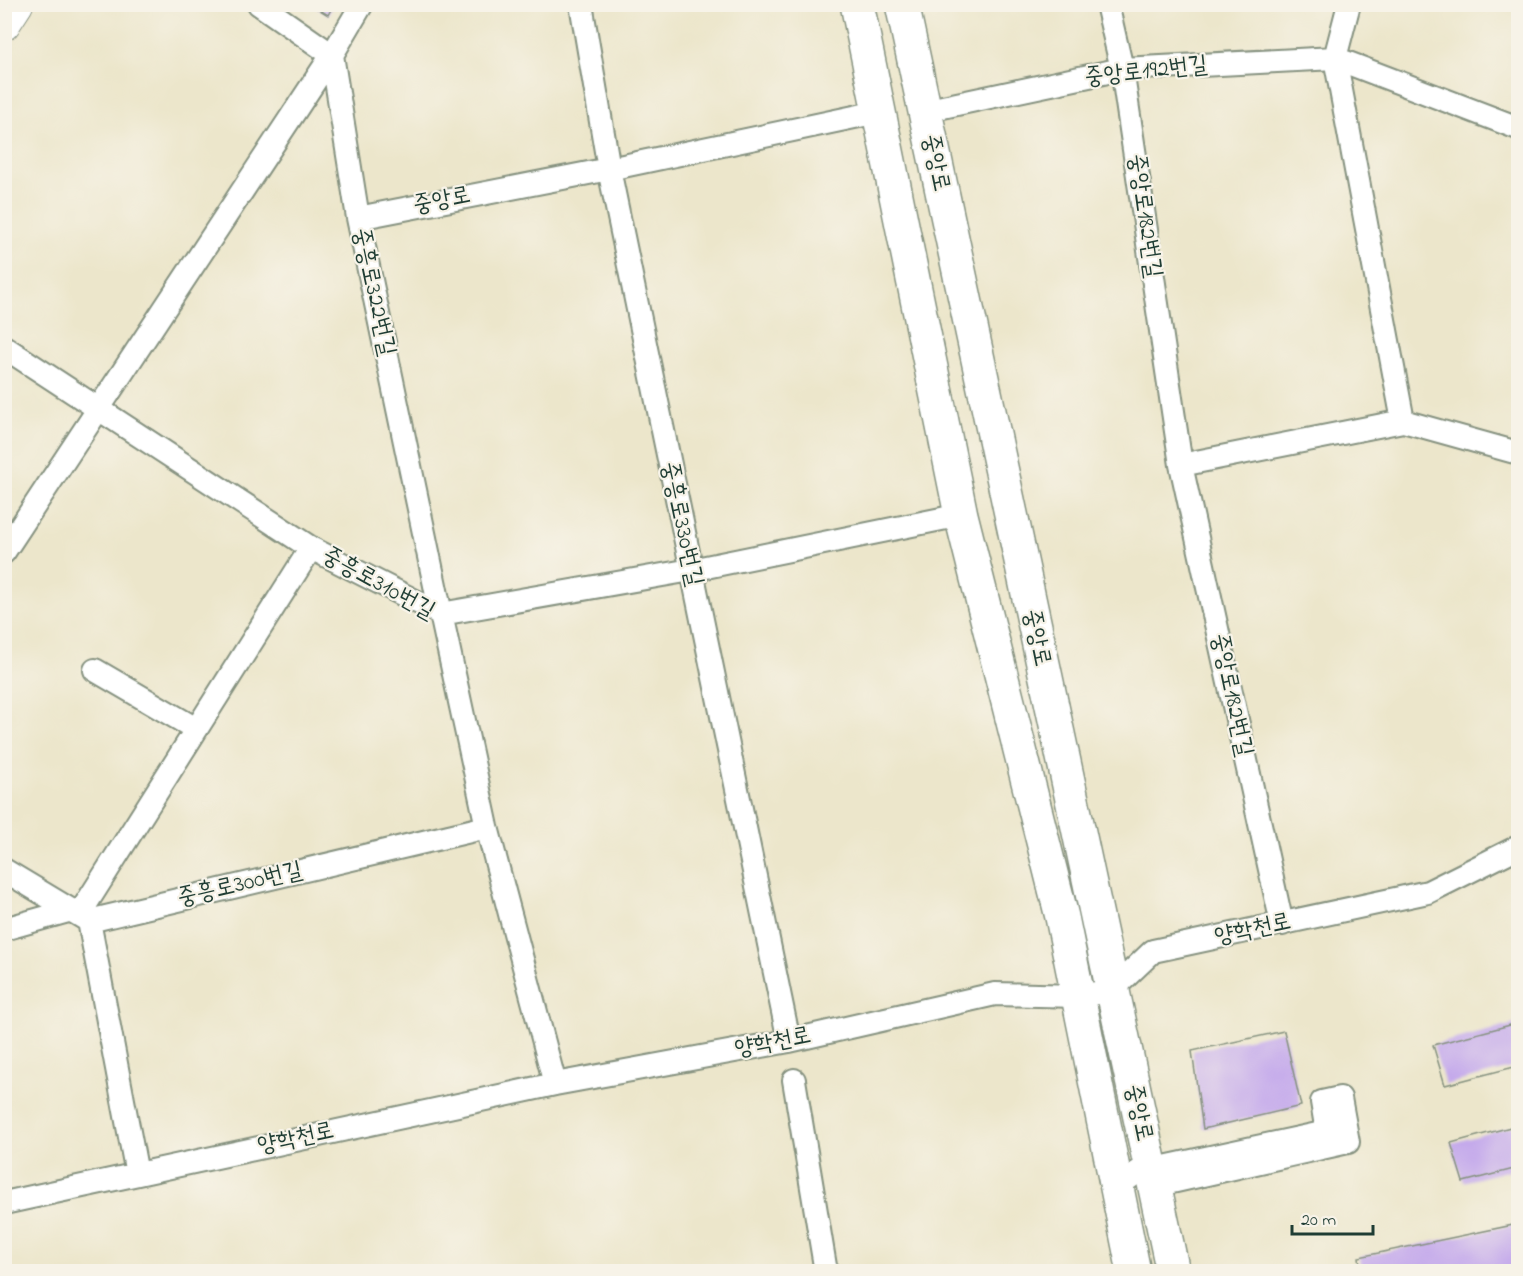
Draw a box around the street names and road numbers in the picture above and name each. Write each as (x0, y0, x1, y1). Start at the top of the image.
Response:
street label: 중앙로192번길 (1083, 48, 1209, 96)
street label: 중앙로 (912, 131, 958, 195)
street label: 중앙로182번길 (1118, 152, 1170, 280)
street label: 중앙로 (410, 178, 474, 224)
street label: 중흥로322번길 (342, 225, 404, 359)
street label: 중흥로330번길 (651, 458, 711, 590)
street label: 중흥로310번길 (315, 539, 441, 629)
street label: 중앙로 (1013, 606, 1059, 670)
street label: 중앙로182번길 (1201, 630, 1261, 760)
street label: 중흥로300번길 (174, 854, 306, 916)
street label: 양학천로 (1212, 905, 1294, 955)
street label: 양학천로 (732, 1018, 814, 1068)
street label: 중앙로 (1115, 1081, 1161, 1145)
street label: 양학천로 (255, 1114, 337, 1164)

